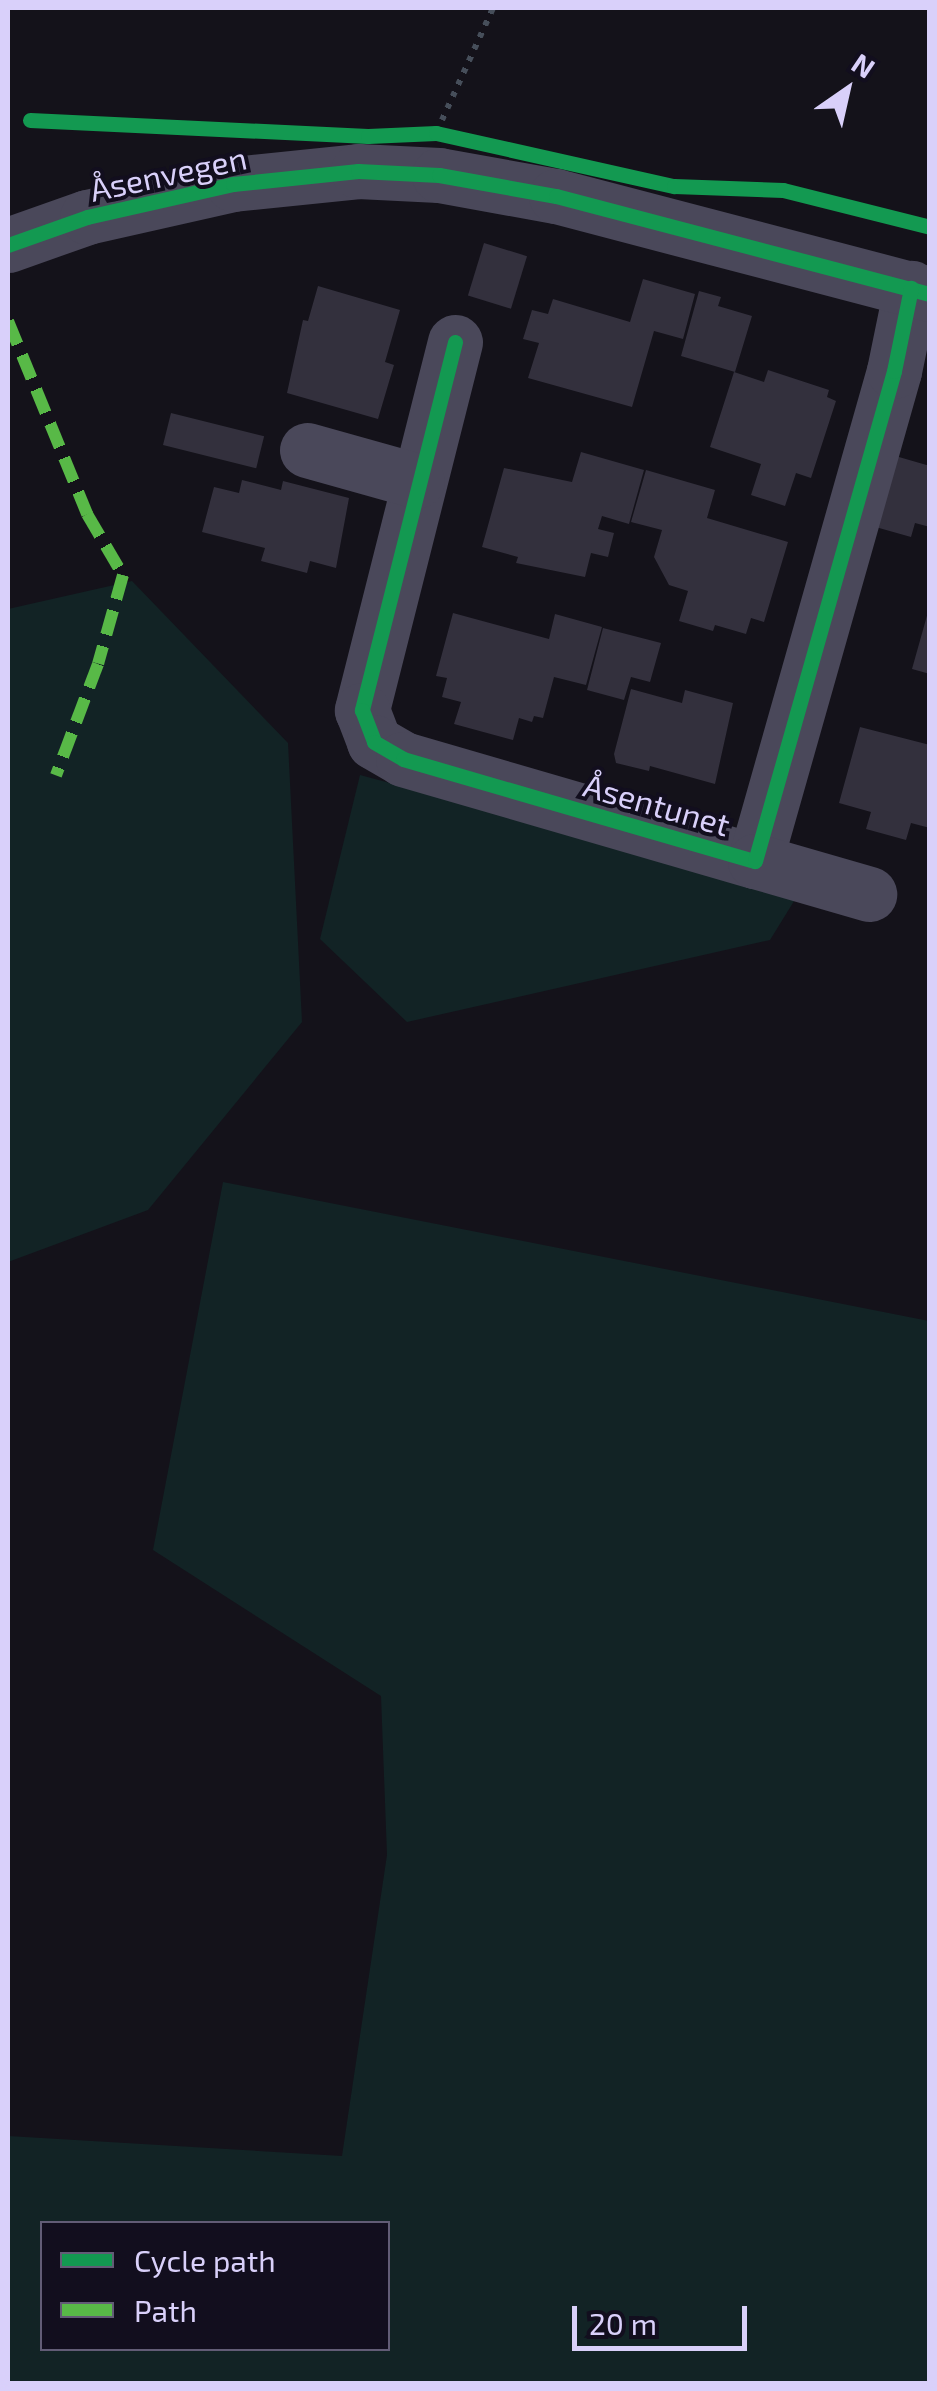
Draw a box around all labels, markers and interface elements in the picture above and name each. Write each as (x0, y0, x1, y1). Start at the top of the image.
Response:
north arrow (797, 40, 897, 140)
text: N (846, 45, 882, 85)
street label: Åsenvegen (86, 138, 250, 208)
street label: Åsentunet (579, 765, 735, 843)
legend (40, 2221, 390, 2351)
text: Cycle path (134, 2242, 276, 2278)
scale bar (577, 2286, 752, 2348)
text: Path (134, 2292, 197, 2328)
text: 20 m (589, 2305, 657, 2341)

